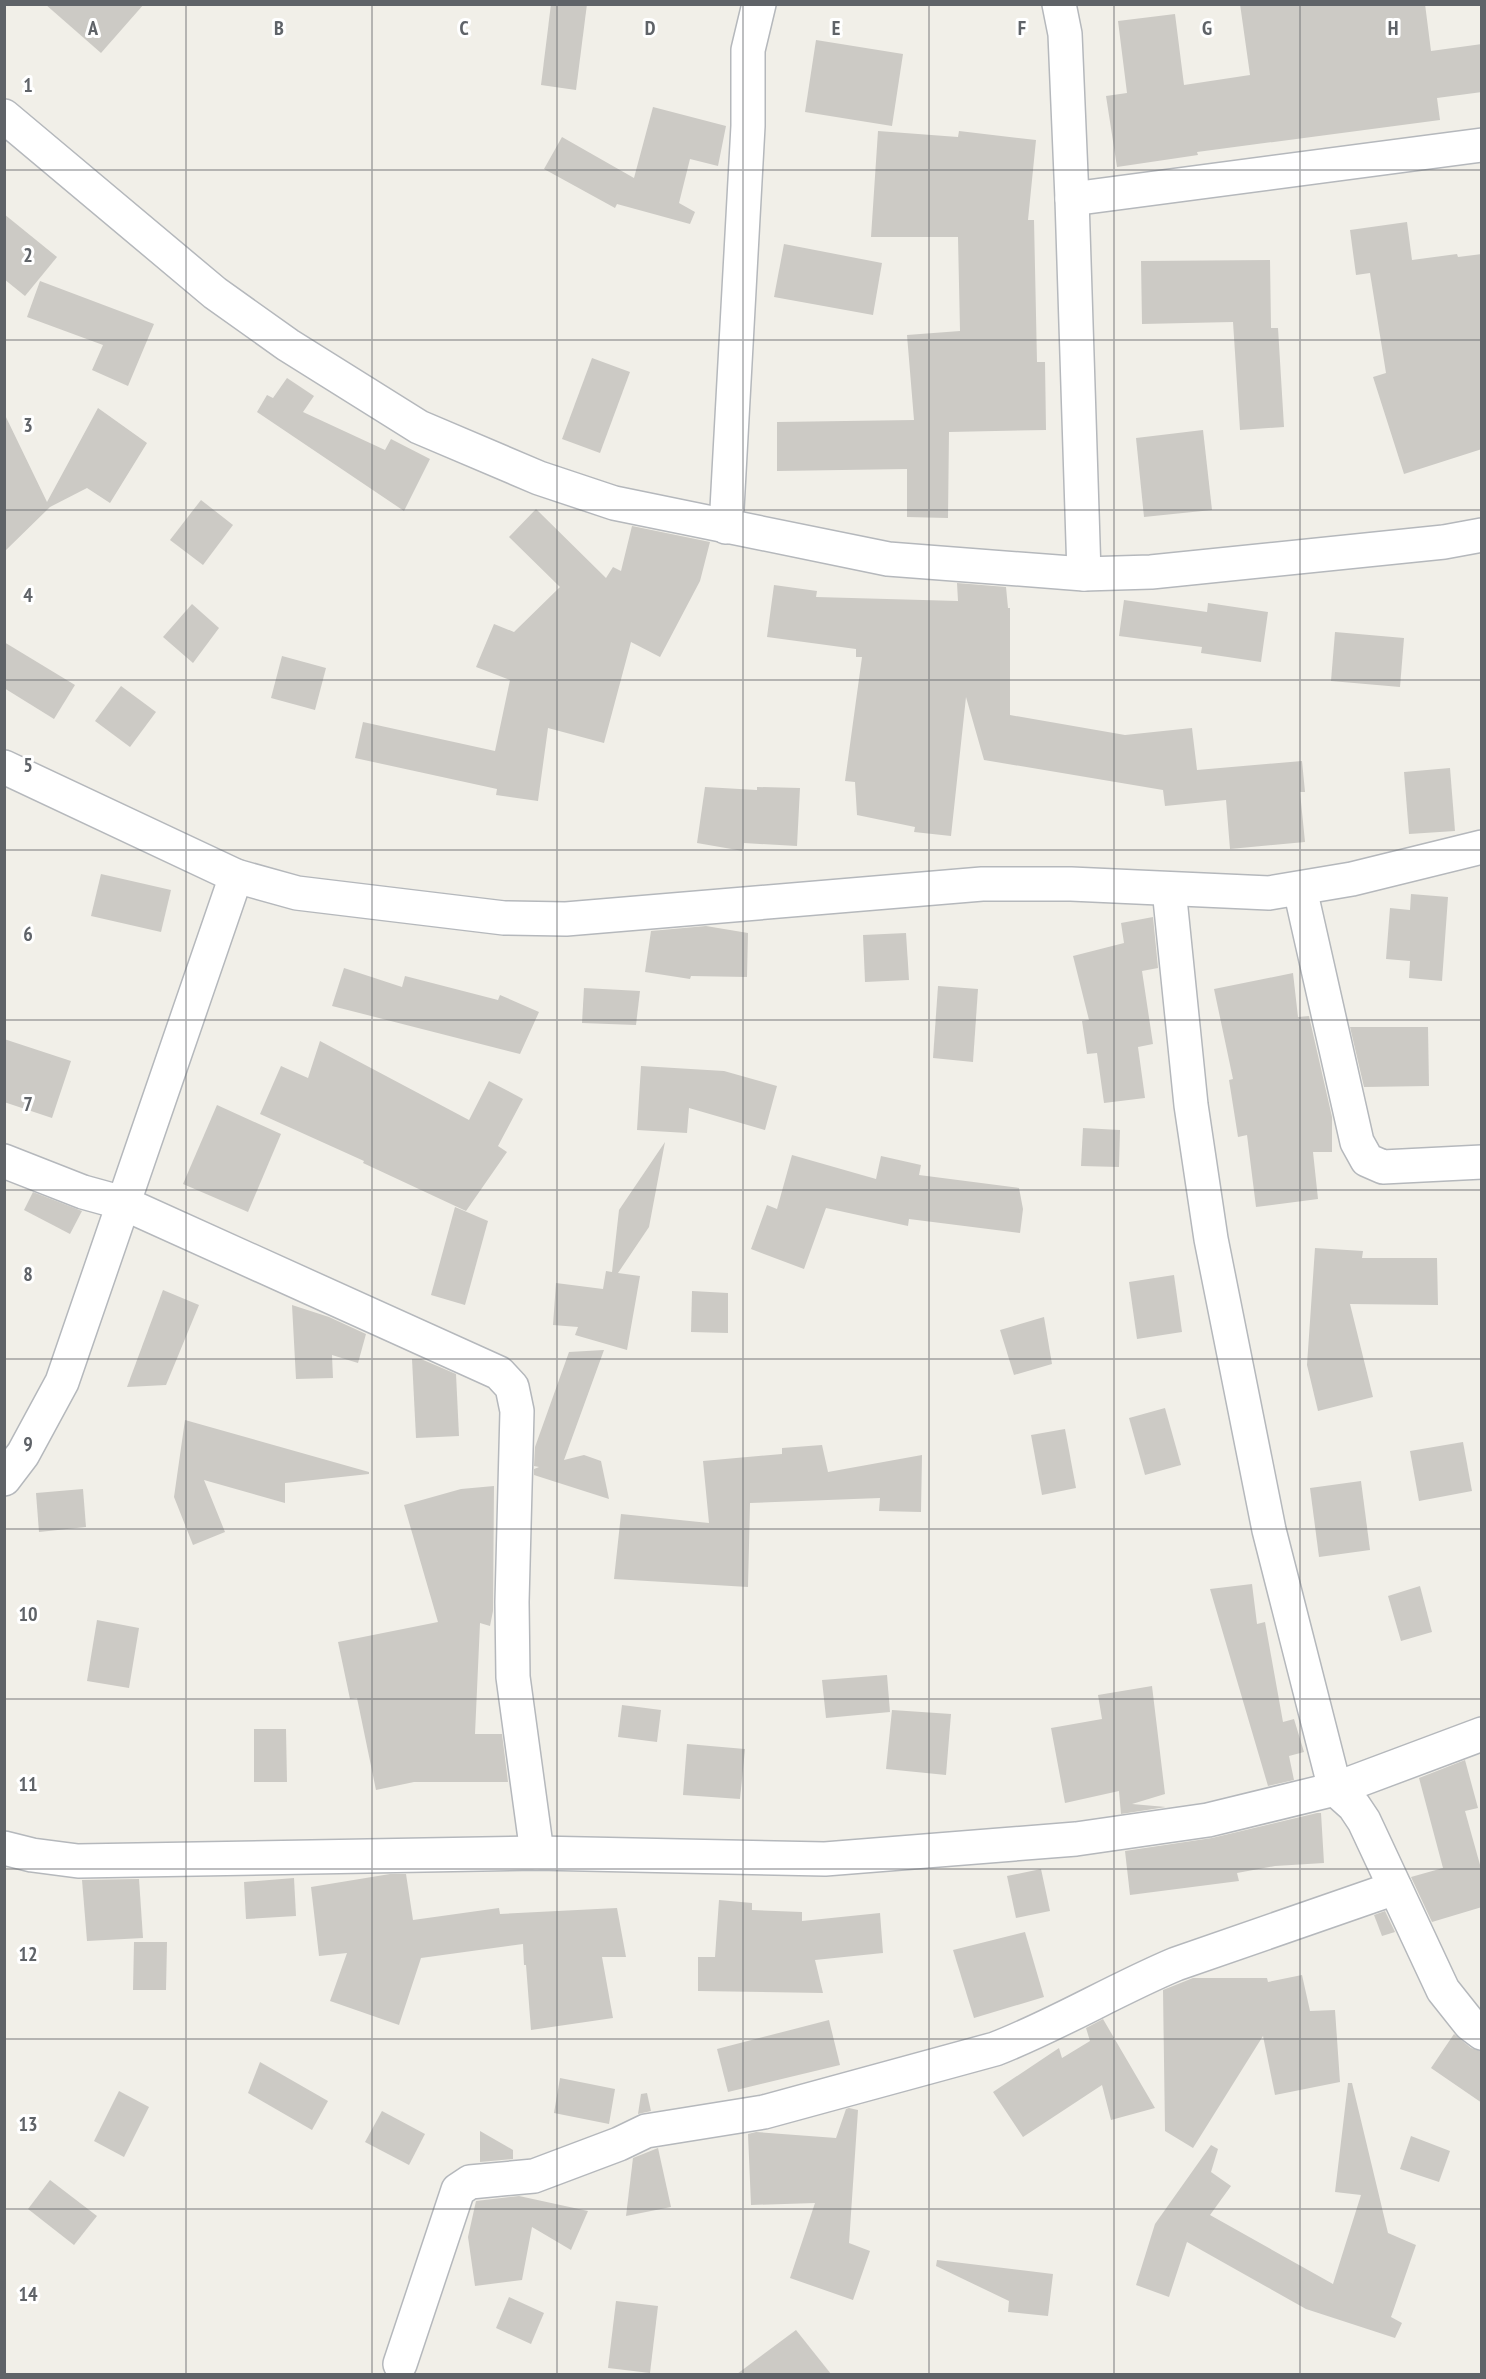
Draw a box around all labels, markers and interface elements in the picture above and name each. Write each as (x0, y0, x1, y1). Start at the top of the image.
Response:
text: A (87, 15, 99, 41)
text: B (274, 15, 284, 41)
text: C (459, 15, 469, 41)
text: D (645, 15, 656, 41)
text: E (832, 15, 840, 41)
text: F (1018, 15, 1026, 41)
text: G (1202, 15, 1212, 41)
text: H (1388, 15, 1398, 41)
text: 1 (23, 72, 33, 98)
text: 2 (23, 242, 33, 268)
text: 3 (23, 412, 33, 438)
text: 4 (23, 582, 33, 608)
text: 5 (23, 752, 33, 778)
text: 6 (23, 921, 33, 947)
text: 7 (23, 1091, 33, 1117)
text: 8 (23, 1261, 33, 1287)
text: 9 (23, 1431, 33, 1457)
text: 10 (18, 1601, 38, 1627)
text: 11 (18, 1771, 38, 1797)
text: 12 (18, 1941, 38, 1967)
text: 13 (18, 2111, 38, 2137)
text: 14 (18, 2281, 38, 2307)

